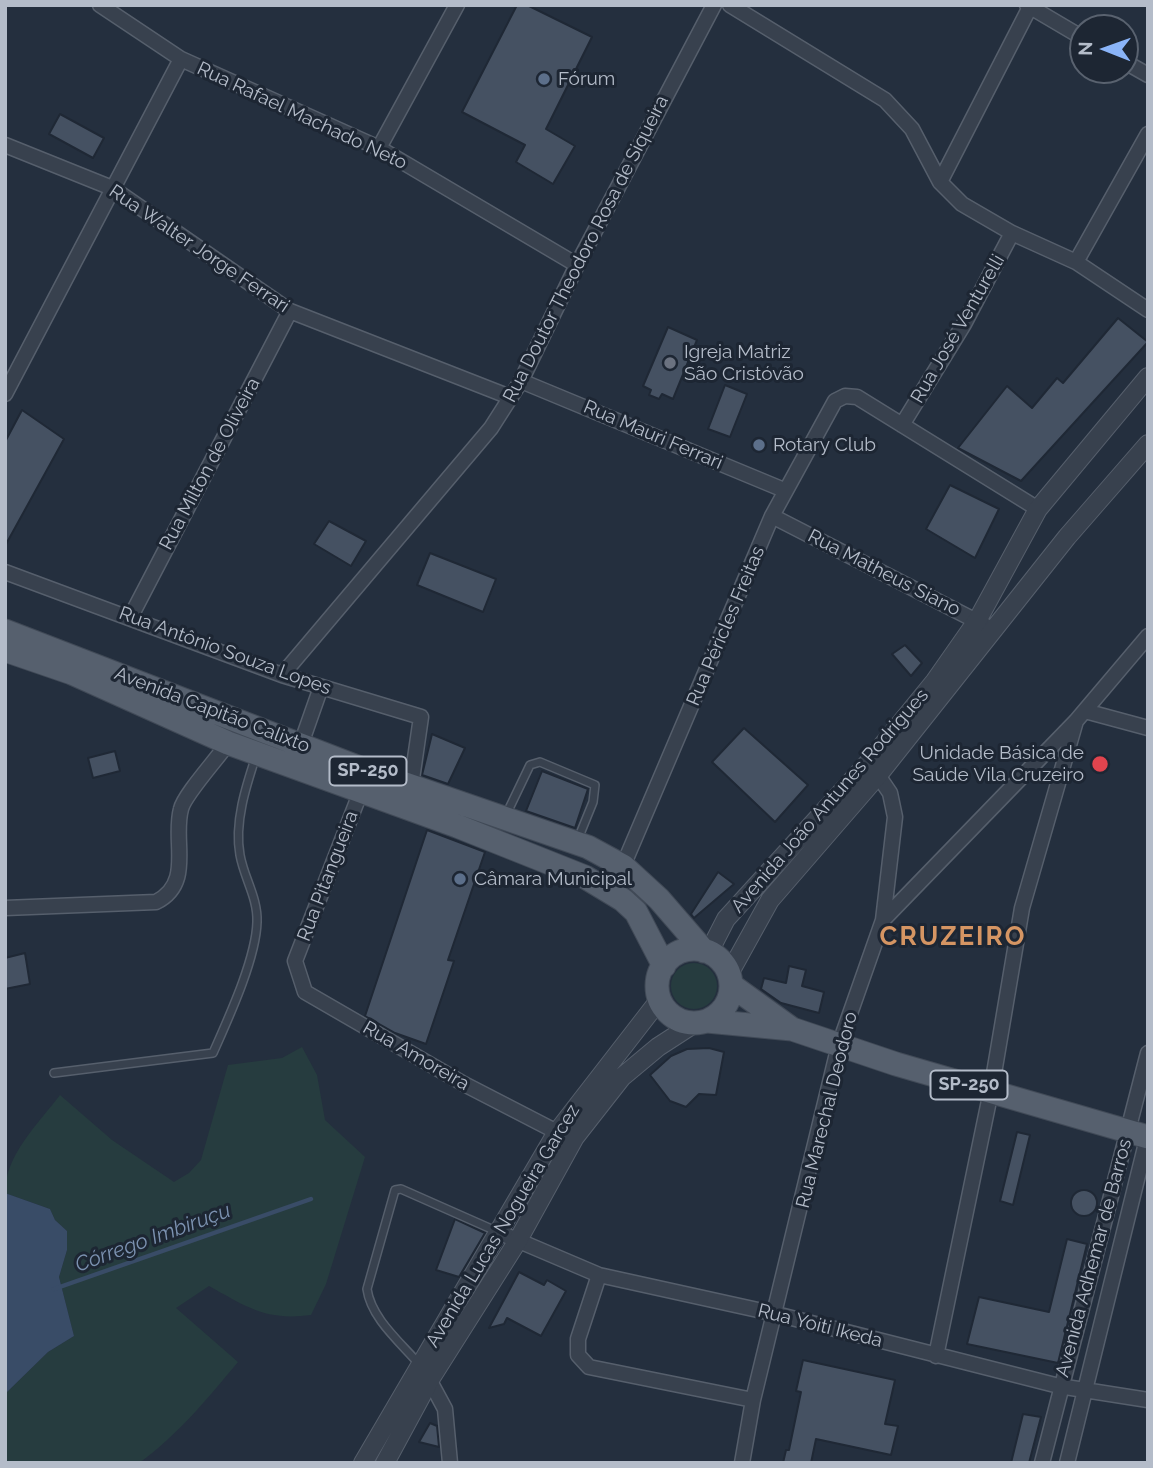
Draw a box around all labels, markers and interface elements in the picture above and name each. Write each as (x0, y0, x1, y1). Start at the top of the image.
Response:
north arrow (1069, 14, 1139, 84)
text: N (1074, 41, 1096, 56)
street label: Rua Rafael Machado Neto (193, 57, 411, 175)
place label: Fórum (558, 68, 615, 90)
marker: Fórum (536, 71, 552, 87)
street label: Rua Doutor Theodoro Rosa de Siqueira (498, 92, 674, 406)
street label: Rua Walter Jorge Ferrari (104, 180, 294, 318)
street label: Rua José Venturelli (906, 251, 1010, 407)
place label: Igreja Matriz São Cristóvão (684, 341, 804, 385)
marker: Igreja Matriz São Cristóvão (662, 355, 678, 371)
street label: Rua Milton de Oliveira (155, 374, 265, 554)
street label: Rua Mauri Ferrari (580, 395, 726, 475)
place label: Rotary Club (773, 434, 876, 456)
marker: Rotary Club (751, 437, 767, 453)
street label: Rua Matheus Siano (804, 525, 964, 621)
street label: Rua Péricles Freitas (682, 543, 770, 709)
street label: Rua Antônio Souza Lopes (116, 602, 334, 700)
street label: Avenida Capitão Calixto (111, 662, 313, 758)
street label: Avenida João Antunes Rodrigues (727, 684, 933, 918)
place label: Unidade Básica de Saúde Vila Cruzeiro (913, 742, 1084, 786)
marker: Unidade Básica de Saúde Vila Cruzeiro (1090, 754, 1110, 774)
road number: SP-250 (330, 756, 406, 786)
street label: Rua Pitangueira (293, 808, 363, 944)
place label: Câmara Municipal (474, 868, 632, 890)
marker: Câmara Municipal (452, 871, 468, 887)
district label: CRUZEIRO (881, 921, 1025, 953)
street label: Rua Marechal Deodoro (792, 1009, 862, 1211)
street label: Rua Amoreira (359, 1016, 473, 1096)
road number: SP-250 (930, 1070, 1007, 1100)
street label: Avenida Lucas Nogueira Garcez (421, 1100, 585, 1352)
street label: Avenida Adhemar de Barros (1051, 1136, 1137, 1380)
water label: Córrego Imbiruçu (72, 1198, 234, 1278)
street label: Rua Yoiti Ikeda (755, 1299, 885, 1353)

